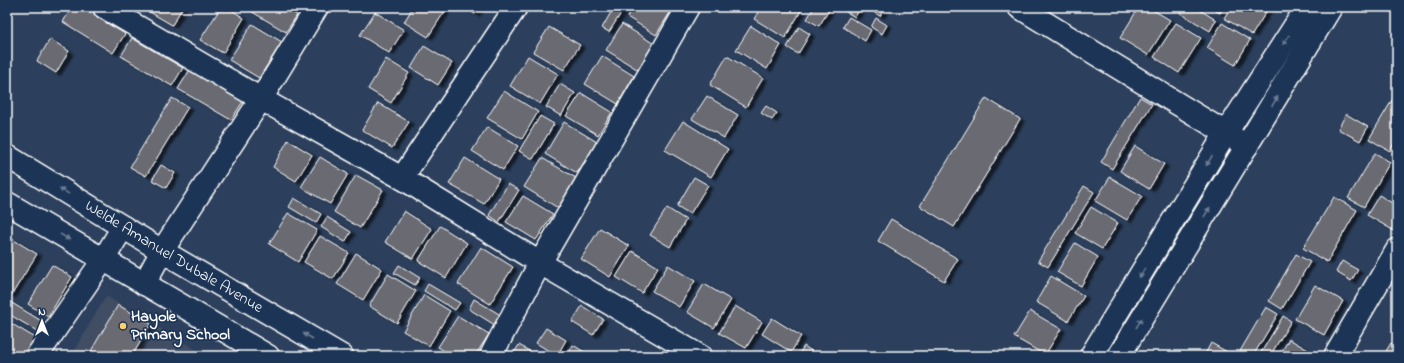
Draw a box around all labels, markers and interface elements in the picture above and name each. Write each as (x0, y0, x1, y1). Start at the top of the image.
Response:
one-way arrow (1282, 35, 1290, 45)
one-way arrow (1271, 95, 1278, 107)
one-way arrow (1205, 156, 1213, 166)
one-way arrow (59, 187, 69, 195)
street label: Welde Amanuel Dubale Avenue (80, 194, 268, 320)
one-way arrow (1204, 206, 1211, 218)
one-way arrow (59, 234, 71, 241)
one-way arrow (1138, 267, 1145, 279)
north arrow (22, 301, 62, 341)
text: N (38, 304, 46, 320)
place label: Hayole Primary School (131, 305, 230, 348)
one-way arrow (1136, 317, 1143, 329)
marker: Hayole Primary School (118, 321, 128, 331)
one-way arrow (302, 333, 314, 340)

